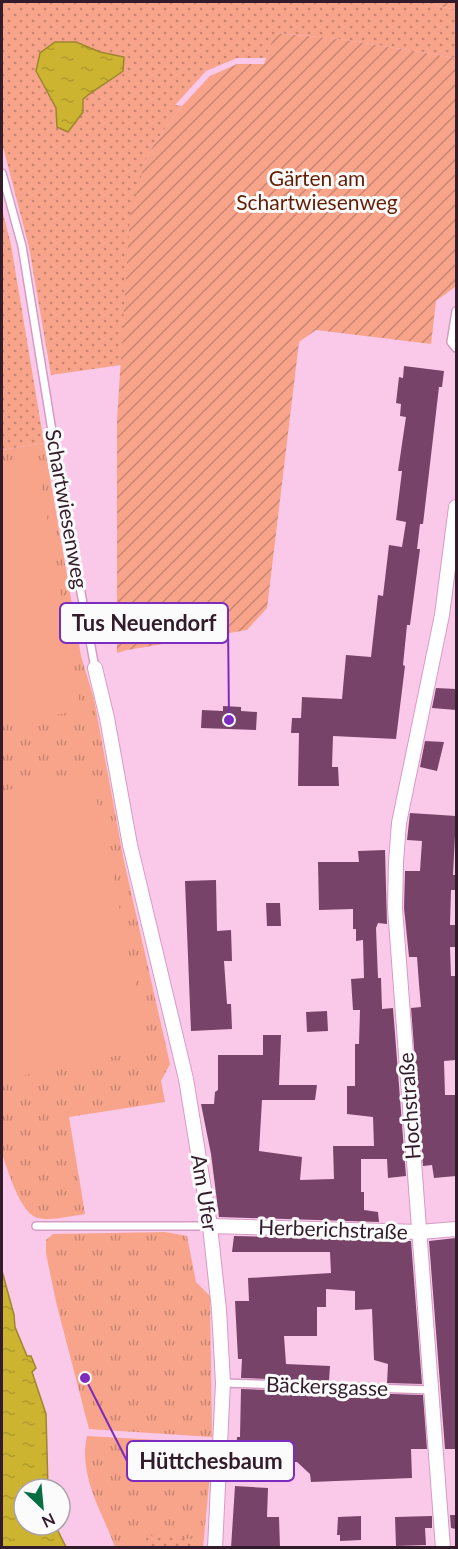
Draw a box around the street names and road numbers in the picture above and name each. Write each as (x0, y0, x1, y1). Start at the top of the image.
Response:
street label: Schartwiesenweg (41, 427, 94, 591)
street label: Hochstraße (392, 1052, 425, 1160)
street label: Am Ufer (187, 1152, 224, 1233)
street label: Herberichstraße (258, 1213, 408, 1244)
street label: Bäckersgasse (266, 1371, 389, 1400)

